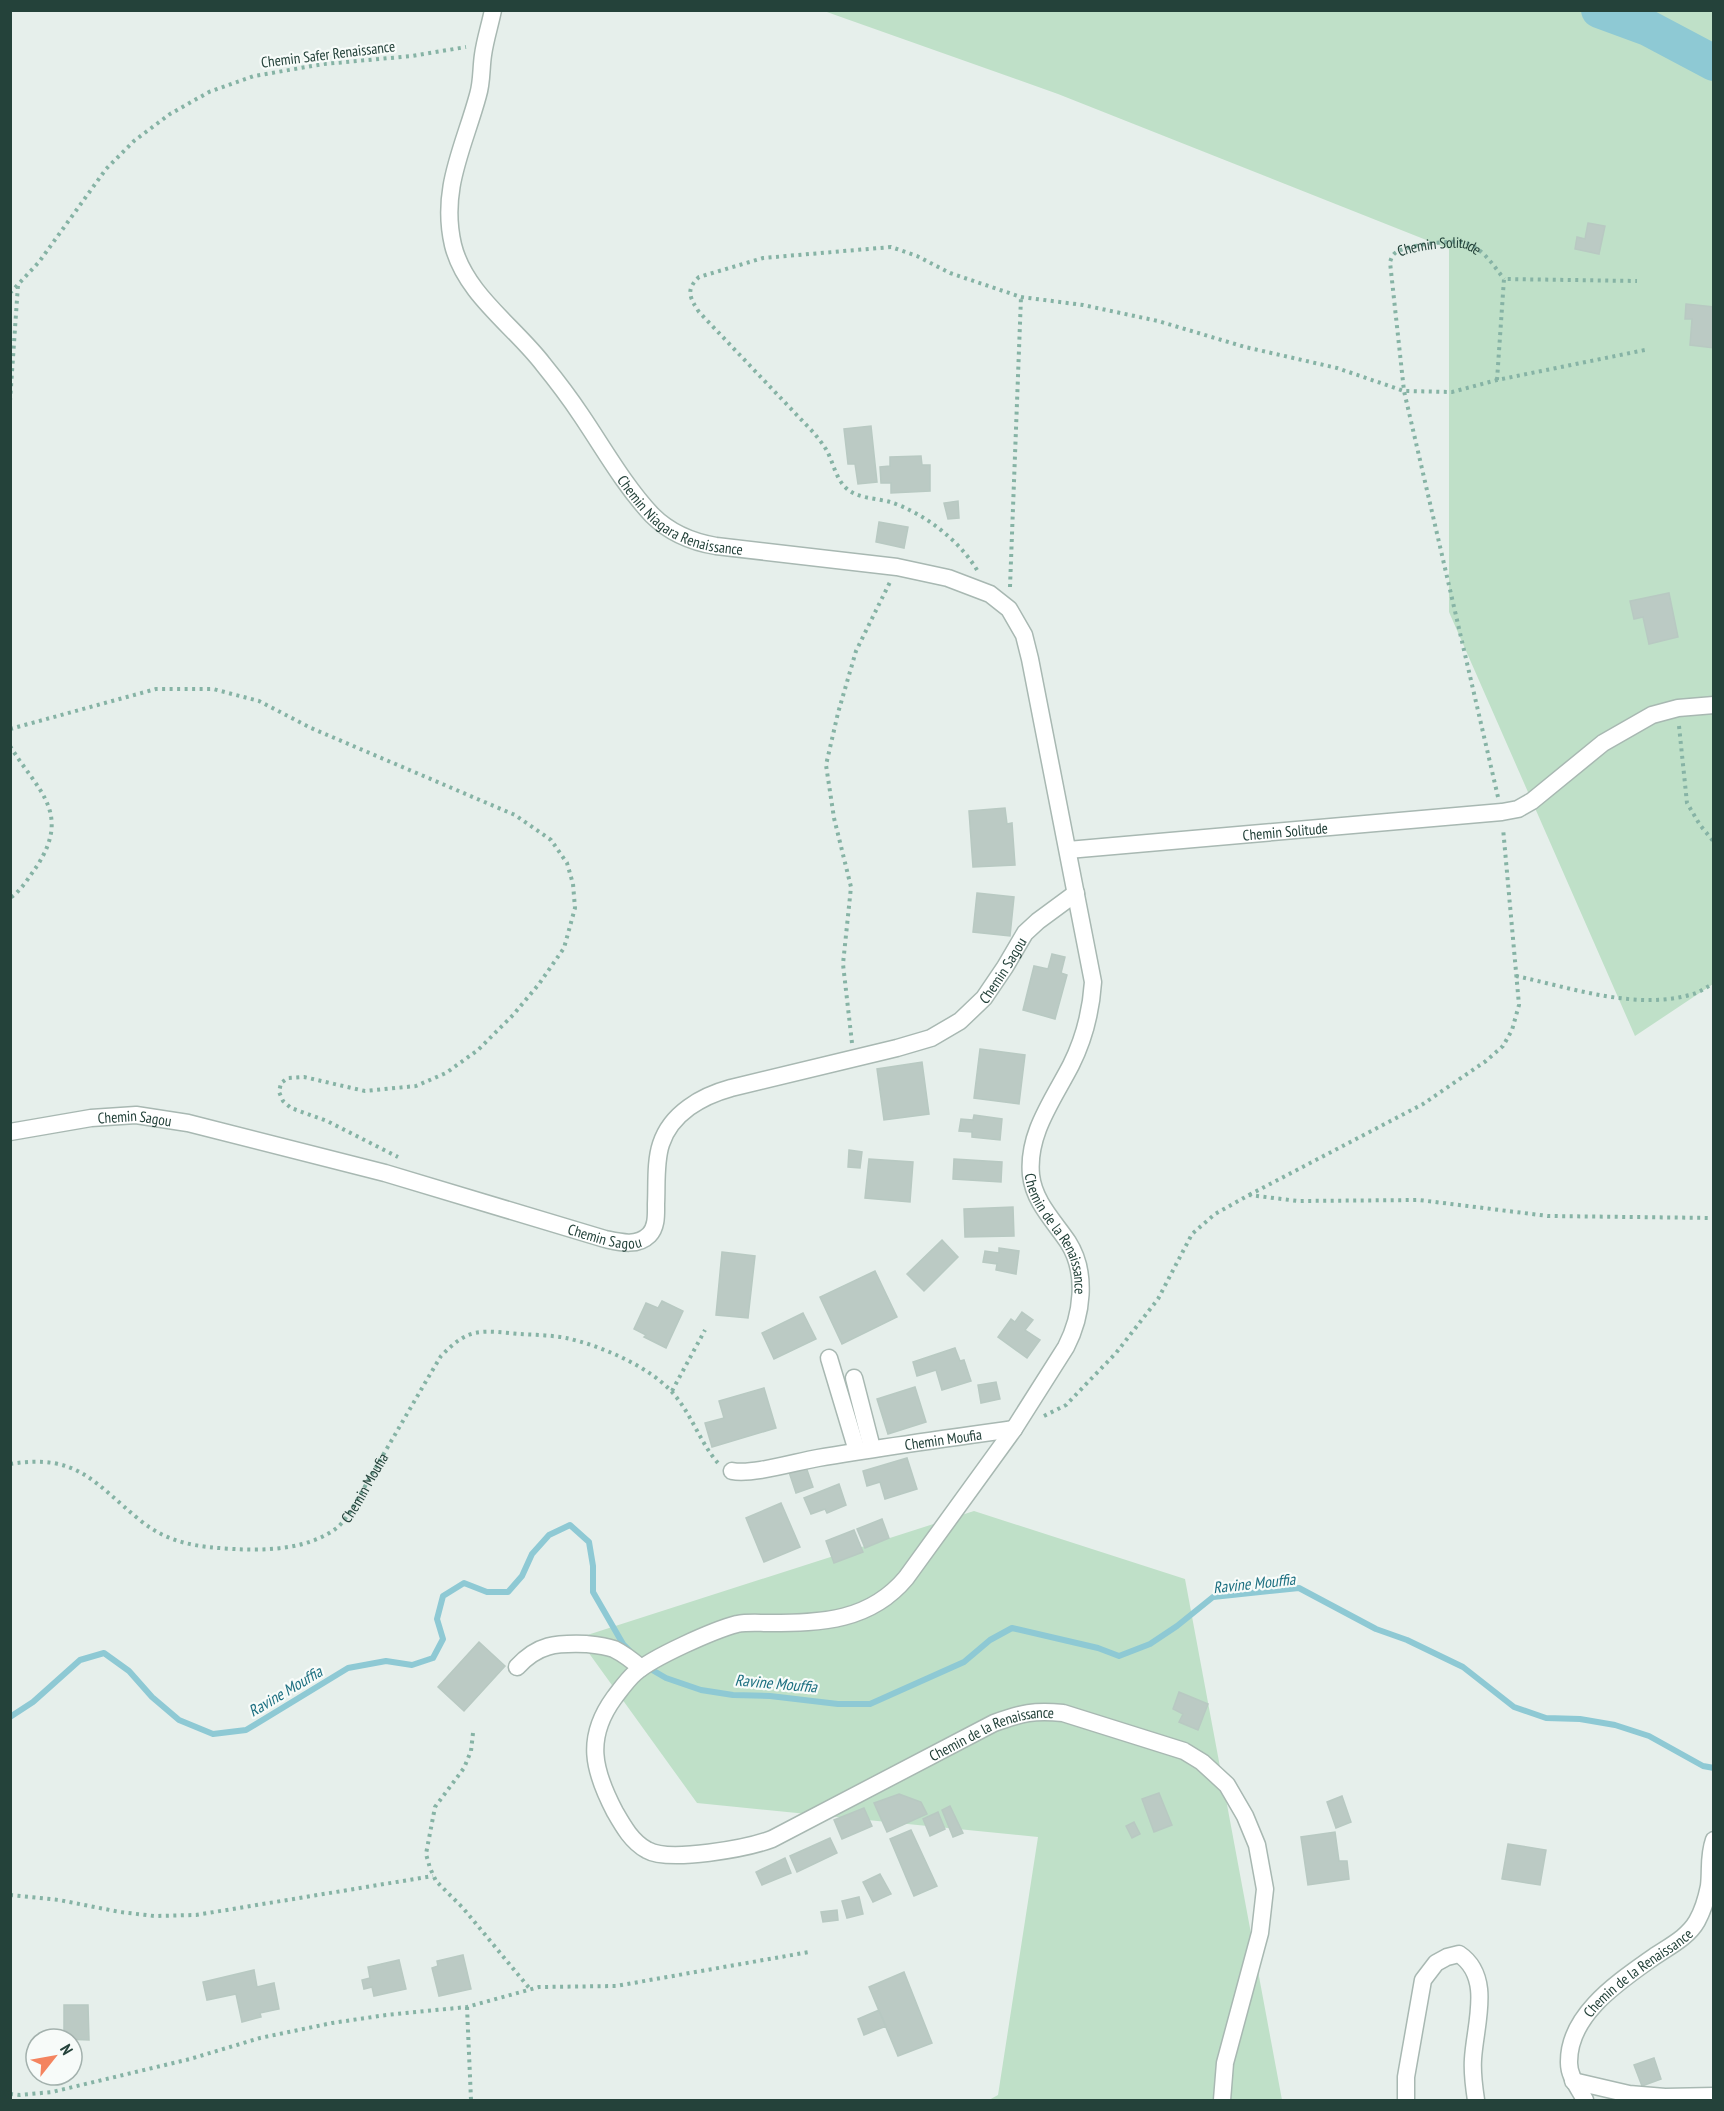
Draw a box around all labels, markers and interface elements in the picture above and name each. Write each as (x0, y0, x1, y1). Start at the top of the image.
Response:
street label: Chemin Safer Renaissance (260, 36, 396, 72)
street label: Chemin Solitude (1394, 232, 1486, 260)
street label: Chemin Niagara Renaissance (614, 471, 744, 559)
street label: Chemin Solitude (1242, 818, 1329, 844)
street label: Chemin Sagou (975, 934, 1030, 1007)
street label: Chemin Sagou (97, 1105, 173, 1130)
street label: Chemin de la Renaissance (1021, 1172, 1090, 1294)
street label: Chemin Sagou (566, 1219, 643, 1252)
street label: Chemin Moufia (903, 1424, 983, 1454)
street label: Chemin Moufia (336, 1449, 392, 1526)
water label: Ravine Mouffia (1212, 1569, 1298, 1597)
water label: Ravine Mouffia (245, 1660, 327, 1721)
water label: Ravine Mouffia (734, 1669, 819, 1697)
street label: Chemin de la Renaissance (926, 1702, 1054, 1765)
street label: Chemin de la Renaissance (1579, 1924, 1696, 2021)
north arrow (24, 2027, 84, 2087)
text: N (56, 2040, 78, 2058)

